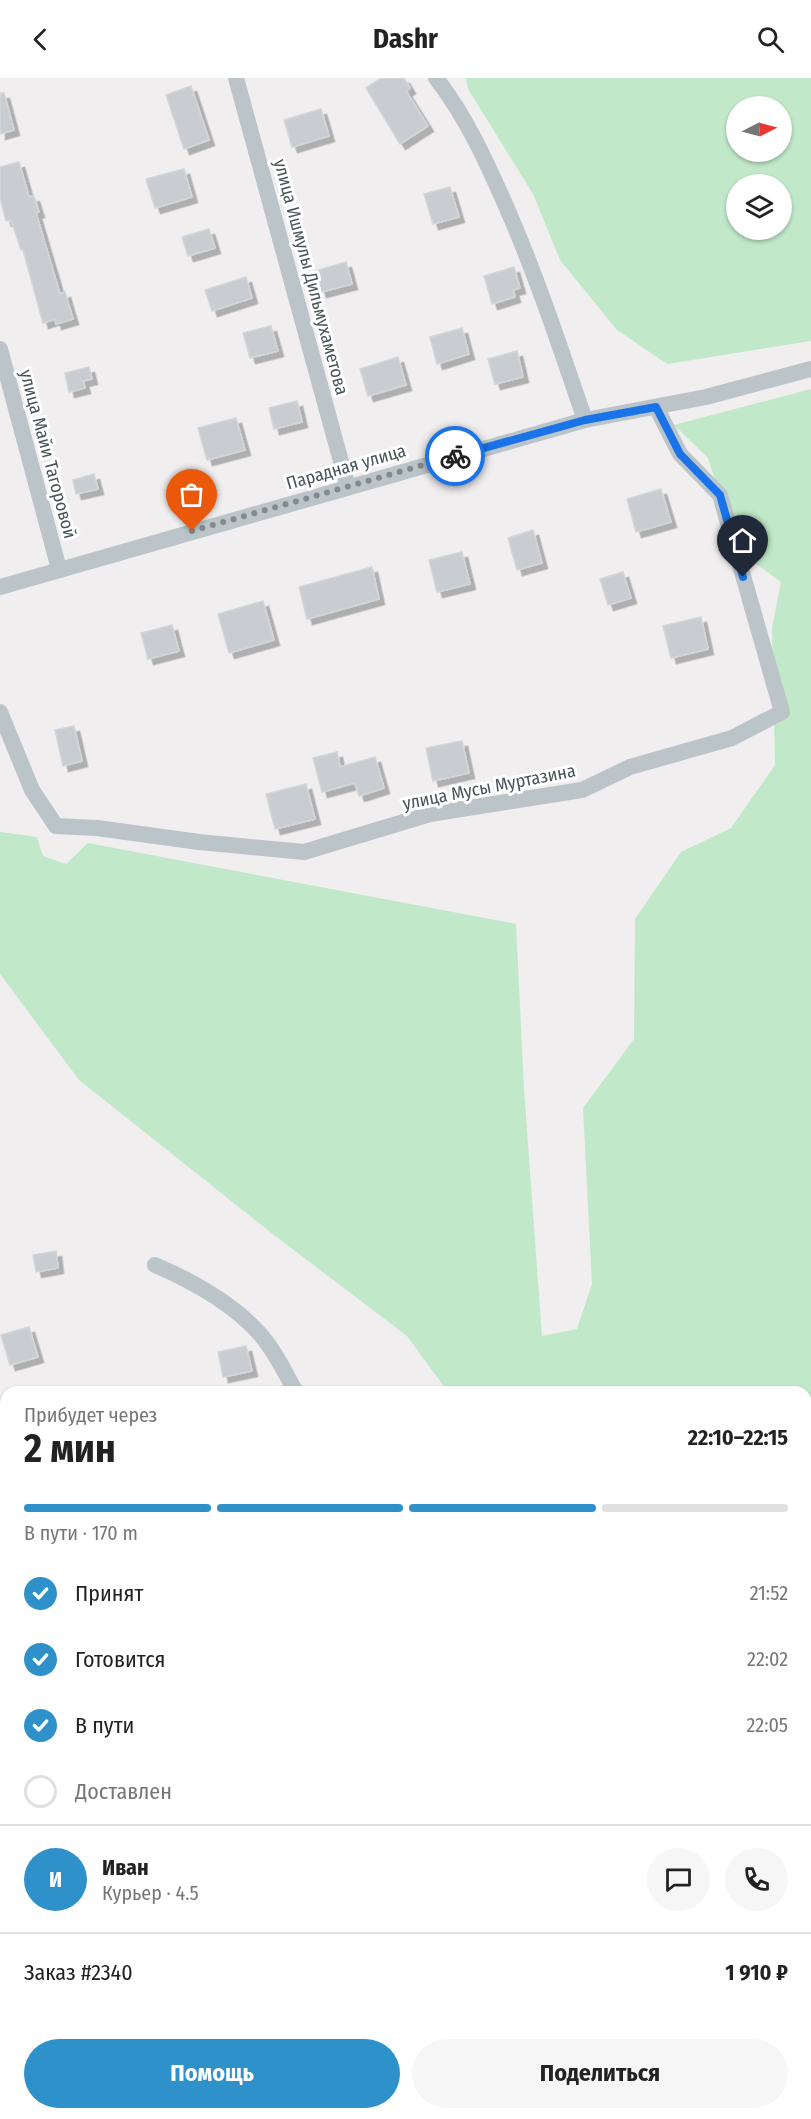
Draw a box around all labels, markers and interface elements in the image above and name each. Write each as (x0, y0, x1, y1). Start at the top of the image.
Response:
icon: back (24, 23, 57, 56)
text: Dashr (373, 23, 438, 55)
icon: search (754, 23, 787, 56)
north arrow (726, 96, 792, 162)
map controls (726, 96, 792, 240)
street label: улица Ишмулы Дильмухаметова (269, 157, 353, 398)
button: layers (726, 174, 792, 240)
street label: улица Майи Тагоровой (15, 367, 81, 541)
courier (425, 426, 485, 486)
street label: Парадная улица (284, 439, 409, 495)
icon: bike (439, 440, 472, 473)
pin (166, 469, 217, 531)
icon: bag (175, 478, 208, 511)
pin (717, 515, 768, 577)
icon: home (726, 524, 759, 557)
street label: улица Мусы Муртазина (401, 759, 577, 815)
text: Прибудет через (24, 1403, 157, 1427)
text: 22:10–22:15 (688, 1424, 788, 1451)
text: 2 мин (24, 1426, 116, 1472)
text: В пути · 170 m (24, 1521, 138, 1545)
icon: check (24, 1577, 57, 1610)
text: Принят (75, 1580, 143, 1607)
text: 21:52 (750, 1581, 788, 1605)
icon: check (24, 1643, 57, 1676)
text: Готовится (75, 1646, 166, 1673)
text: 22:02 (747, 1647, 788, 1671)
icon: check (24, 1709, 57, 1742)
text: В пути (75, 1712, 134, 1739)
text: 22:05 (747, 1713, 788, 1737)
text: Доставлен (75, 1778, 172, 1805)
button: chat (647, 1848, 710, 1911)
button: phone (725, 1848, 788, 1911)
text: Иван (102, 1854, 149, 1881)
text: И (49, 1866, 62, 1893)
text: Курьер · 4.5 (102, 1881, 199, 1905)
text: Заказ #2340 (24, 1959, 133, 1986)
text: 1 910 ₽ (725, 1959, 788, 1986)
button: Помощь (24, 2039, 400, 2108)
button: Поделиться (412, 2039, 788, 2108)

